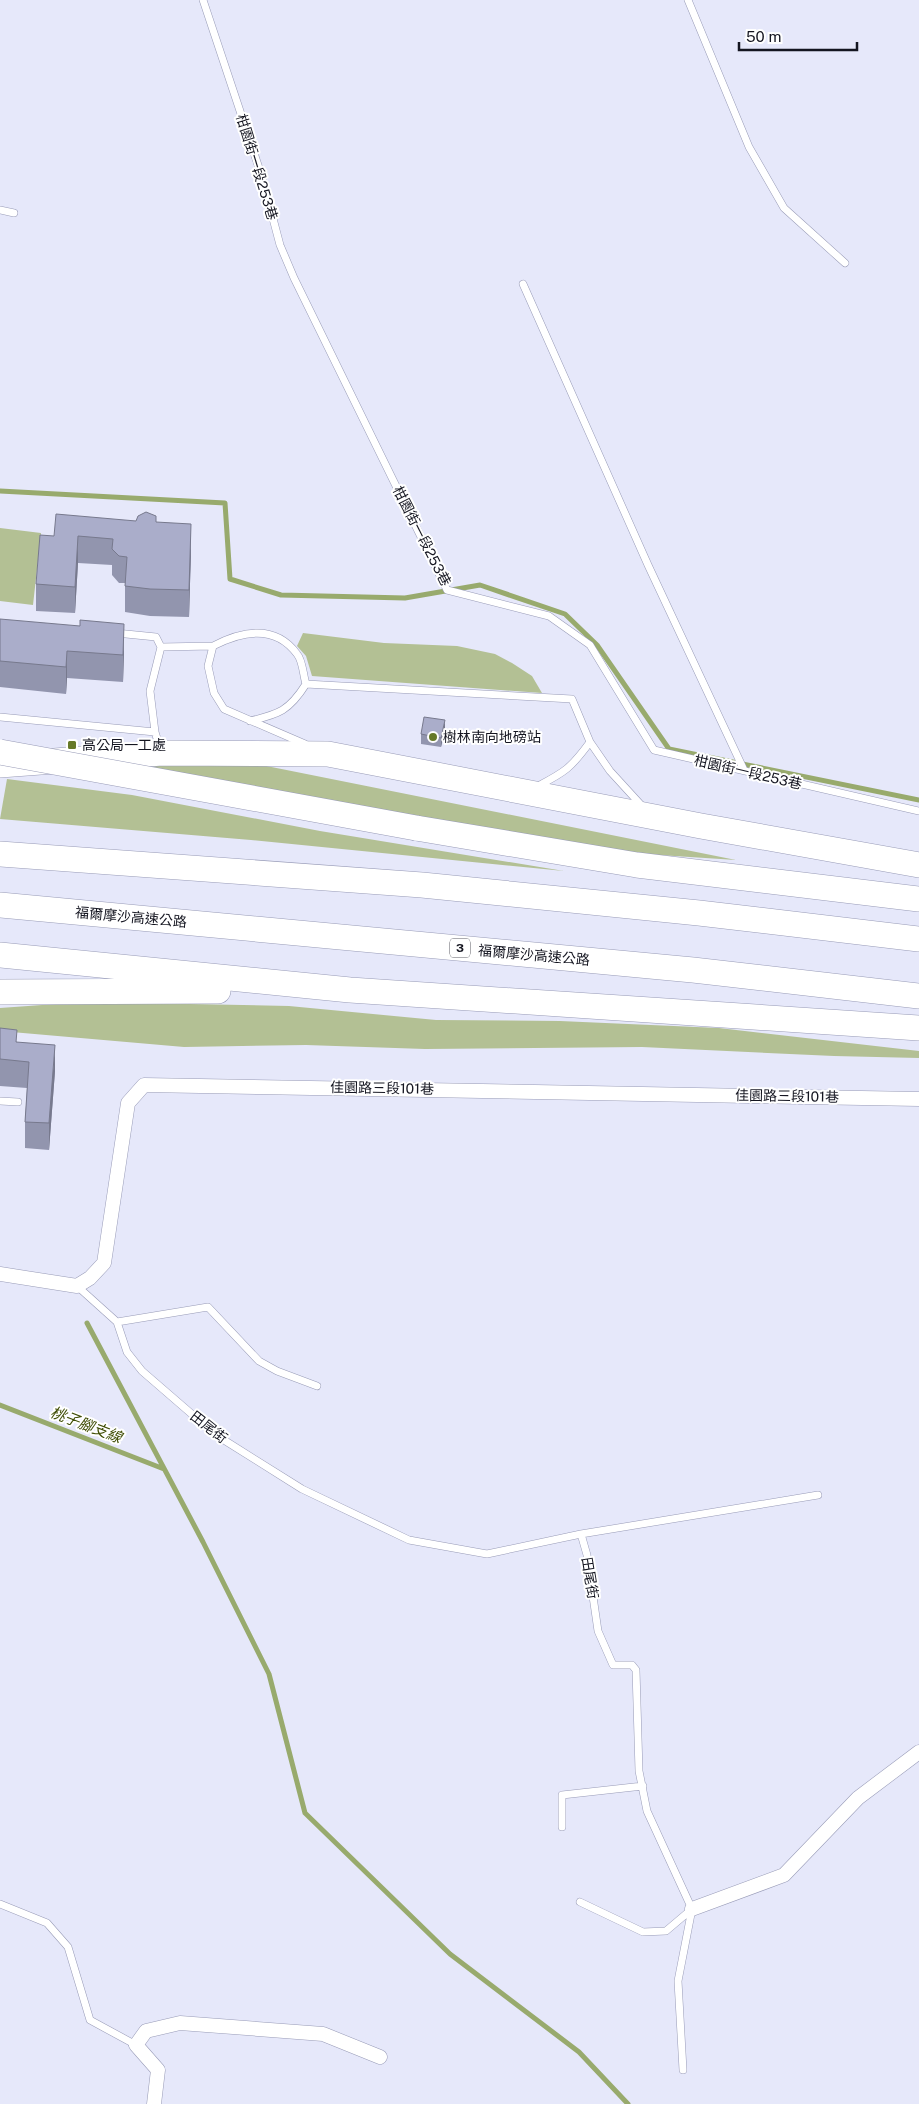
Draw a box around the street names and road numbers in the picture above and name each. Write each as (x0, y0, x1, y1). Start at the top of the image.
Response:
street label: 柑園街一段253巷 (233, 112, 281, 222)
street label: 柑園街一段253巷 (390, 483, 454, 589)
street label: 柑園街一段253巷 (693, 752, 803, 792)
street label: 福爾摩沙高速公路 (75, 904, 187, 930)
road number: 3 (450, 938, 470, 958)
street label: 福爾摩沙高速公路 (478, 942, 590, 968)
street label: 佳園路三段101巷 (330, 1079, 434, 1097)
street label: 佳園路三段101巷 (735, 1087, 839, 1105)
street label: 田尾街 (188, 1408, 230, 1446)
street label: 田尾街 (579, 1556, 601, 1600)

